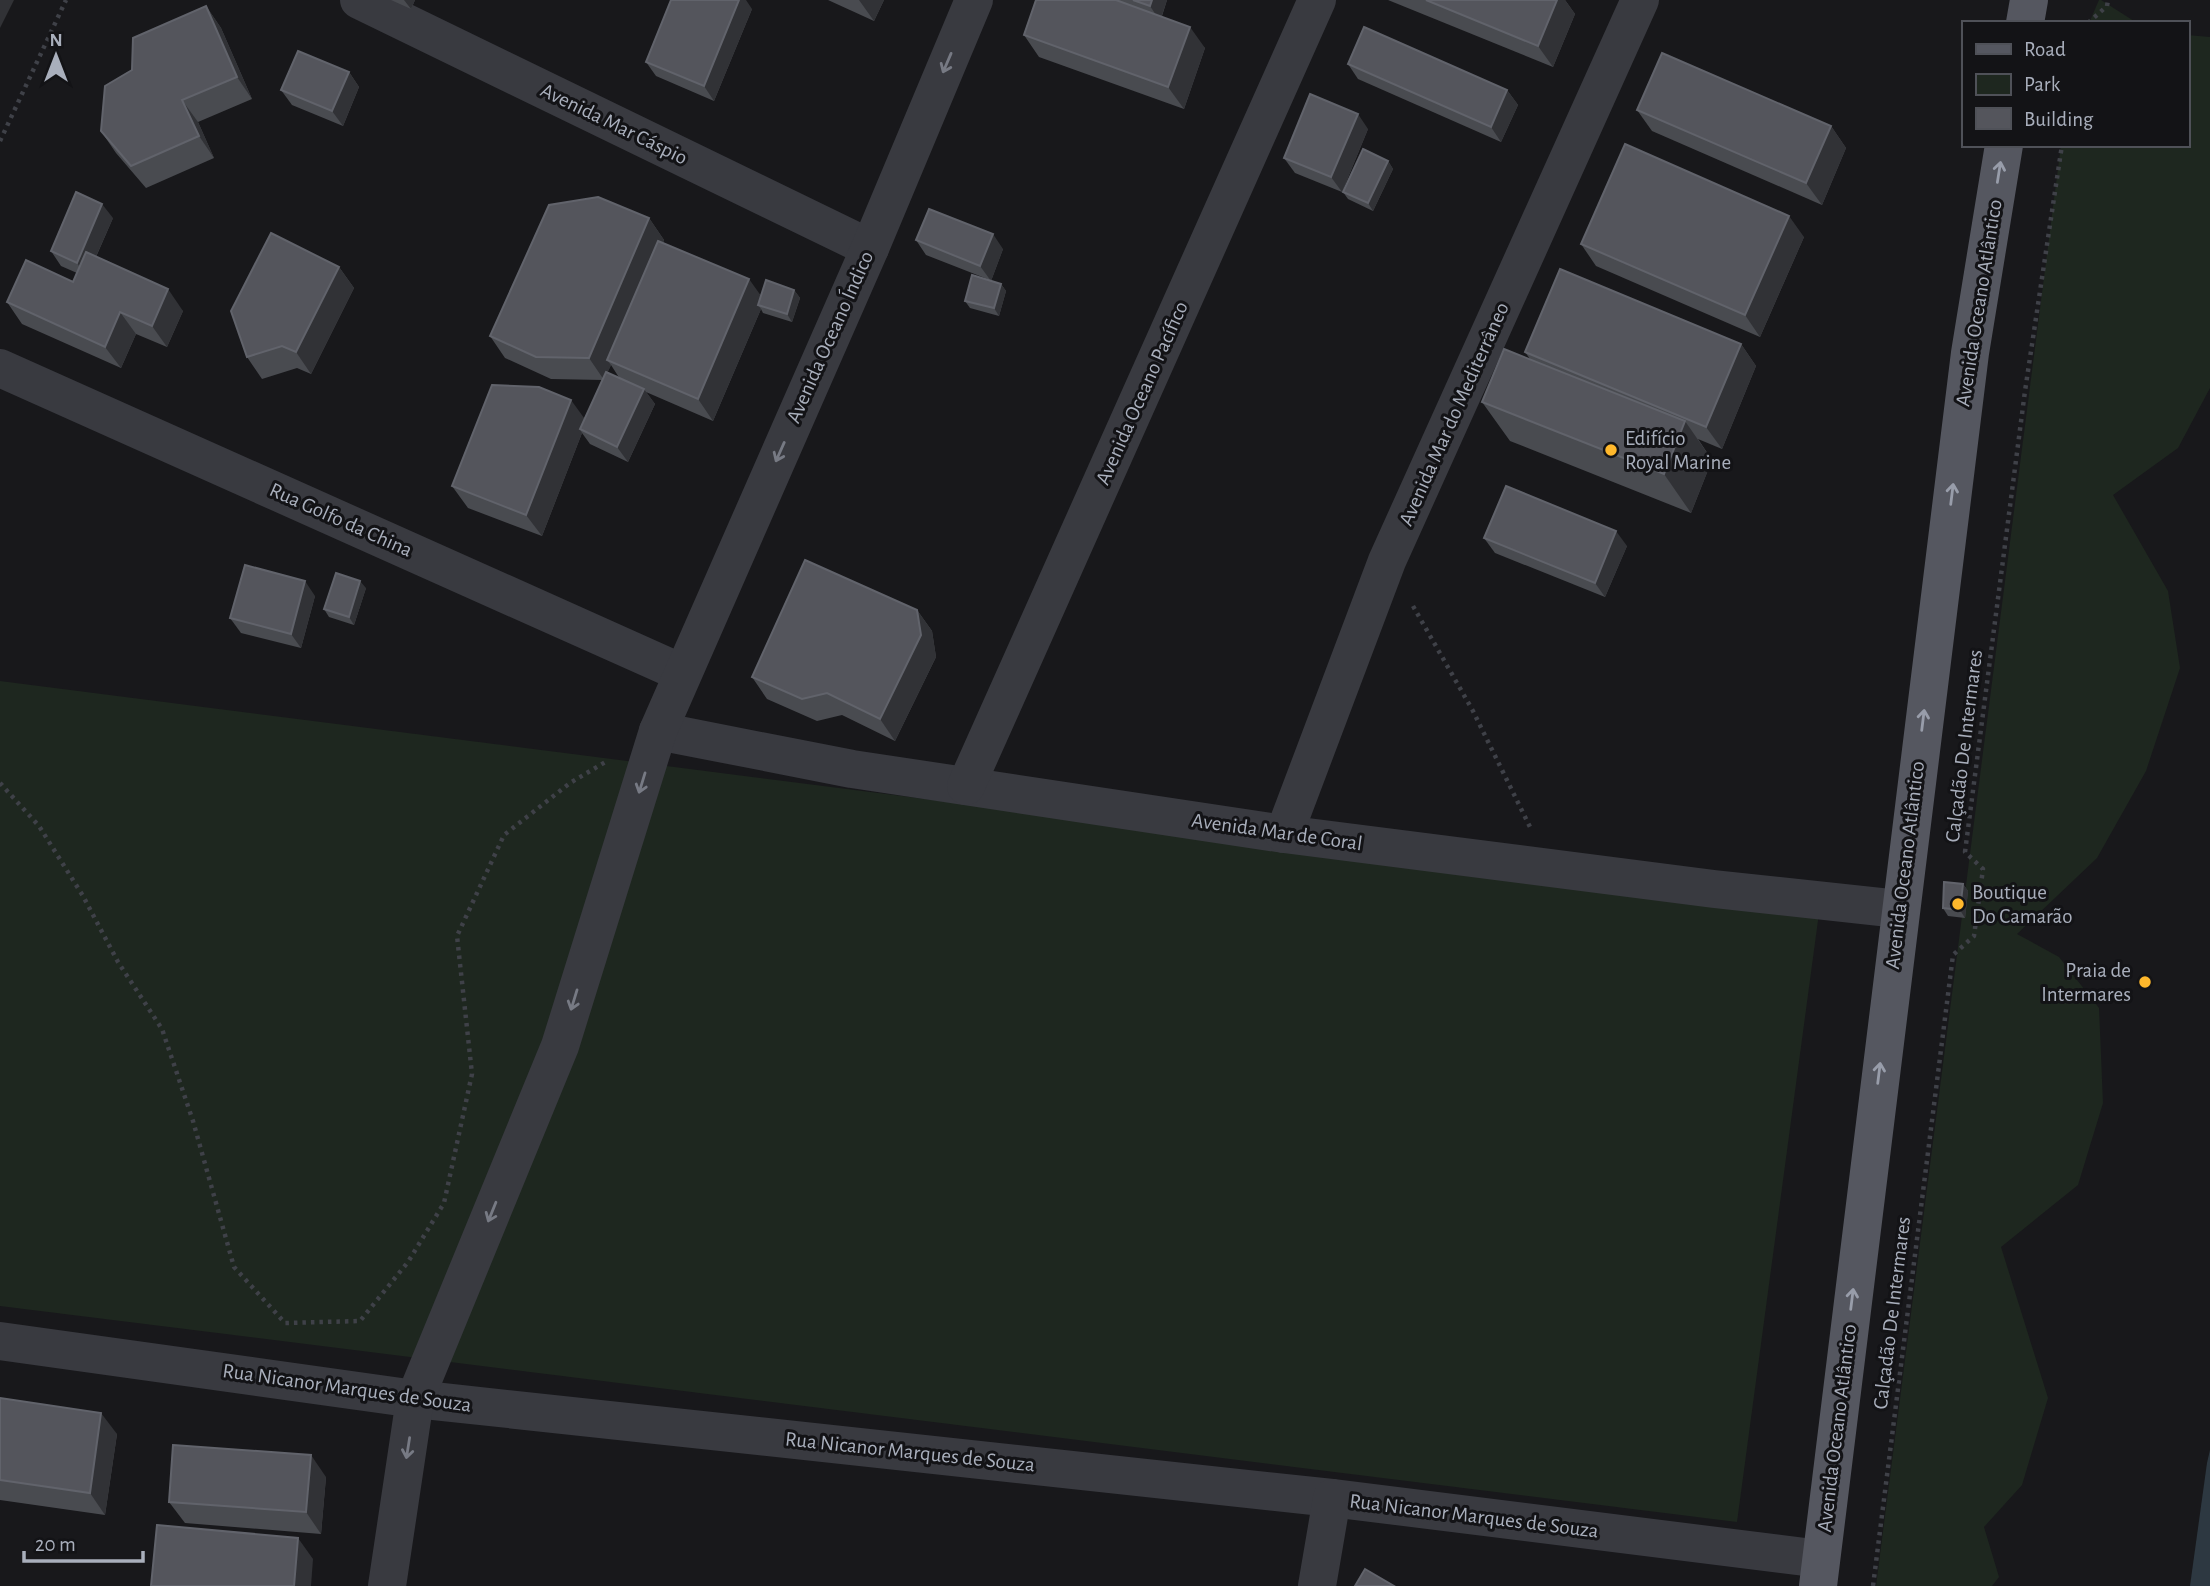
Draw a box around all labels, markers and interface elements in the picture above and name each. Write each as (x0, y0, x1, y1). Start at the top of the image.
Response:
north arrow (21, 21, 91, 91)
legend (1962, 21, 2189, 147)
text: N (49, 31, 63, 50)
text: Road (2024, 39, 2066, 60)
one-way arrow (940, 52, 953, 73)
text: Park (2024, 74, 2061, 95)
street label: Avenida Mar Cáspio (537, 79, 691, 169)
text: Building (2024, 109, 2094, 130)
one-way arrow (1993, 161, 2006, 184)
street label: Avenida Oceano Atlântico (1952, 198, 2006, 408)
street label: Avenida Oceano Índico (781, 247, 877, 426)
street label: Avenida Oceano Pacífico (1092, 298, 1192, 488)
street label: Avenida Mar do Mediterrâneo (1395, 299, 1513, 529)
place label: Edifício Royal Marine (1625, 428, 1731, 473)
one-way arrow (773, 441, 786, 462)
marker: Edifício Royal Marine (1603, 442, 1619, 458)
street label: Rua Golfo da China (266, 479, 416, 561)
one-way arrow (1946, 483, 1959, 506)
street label: Calçadão De Intermares (1942, 648, 1986, 844)
one-way arrow (1917, 709, 1930, 731)
street label: Avenida Oceano Atlântico (1882, 760, 1928, 970)
one-way arrow (634, 771, 647, 793)
street label: Avenida Mar de Coral (1190, 810, 1364, 854)
place label: Boutique Do Camarão (1972, 882, 2073, 927)
marker: Boutique Do Camarão (1950, 896, 1966, 912)
place label: Praia de Intermares (2041, 960, 2131, 1005)
marker: Praia de Intermares (2137, 974, 2153, 990)
one-way arrow (567, 988, 579, 1010)
one-way arrow (1873, 1063, 1886, 1085)
one-way arrow (485, 1200, 498, 1222)
street label: Calçadão De Intermares (1870, 1215, 1914, 1411)
one-way arrow (1846, 1289, 1859, 1311)
street label: Avenida Oceano Atlântico (1814, 1323, 1860, 1533)
street label: Rua Nicanor Marques de Souza (221, 1360, 473, 1416)
street label: Rua Nicanor Marques de Souza (784, 1428, 1036, 1476)
one-way arrow (401, 1436, 414, 1459)
street label: Rua Nicanor Marques de Souza (1348, 1490, 1600, 1542)
scale bar (24, 1520, 144, 1564)
text: 20 m (35, 1534, 76, 1555)

